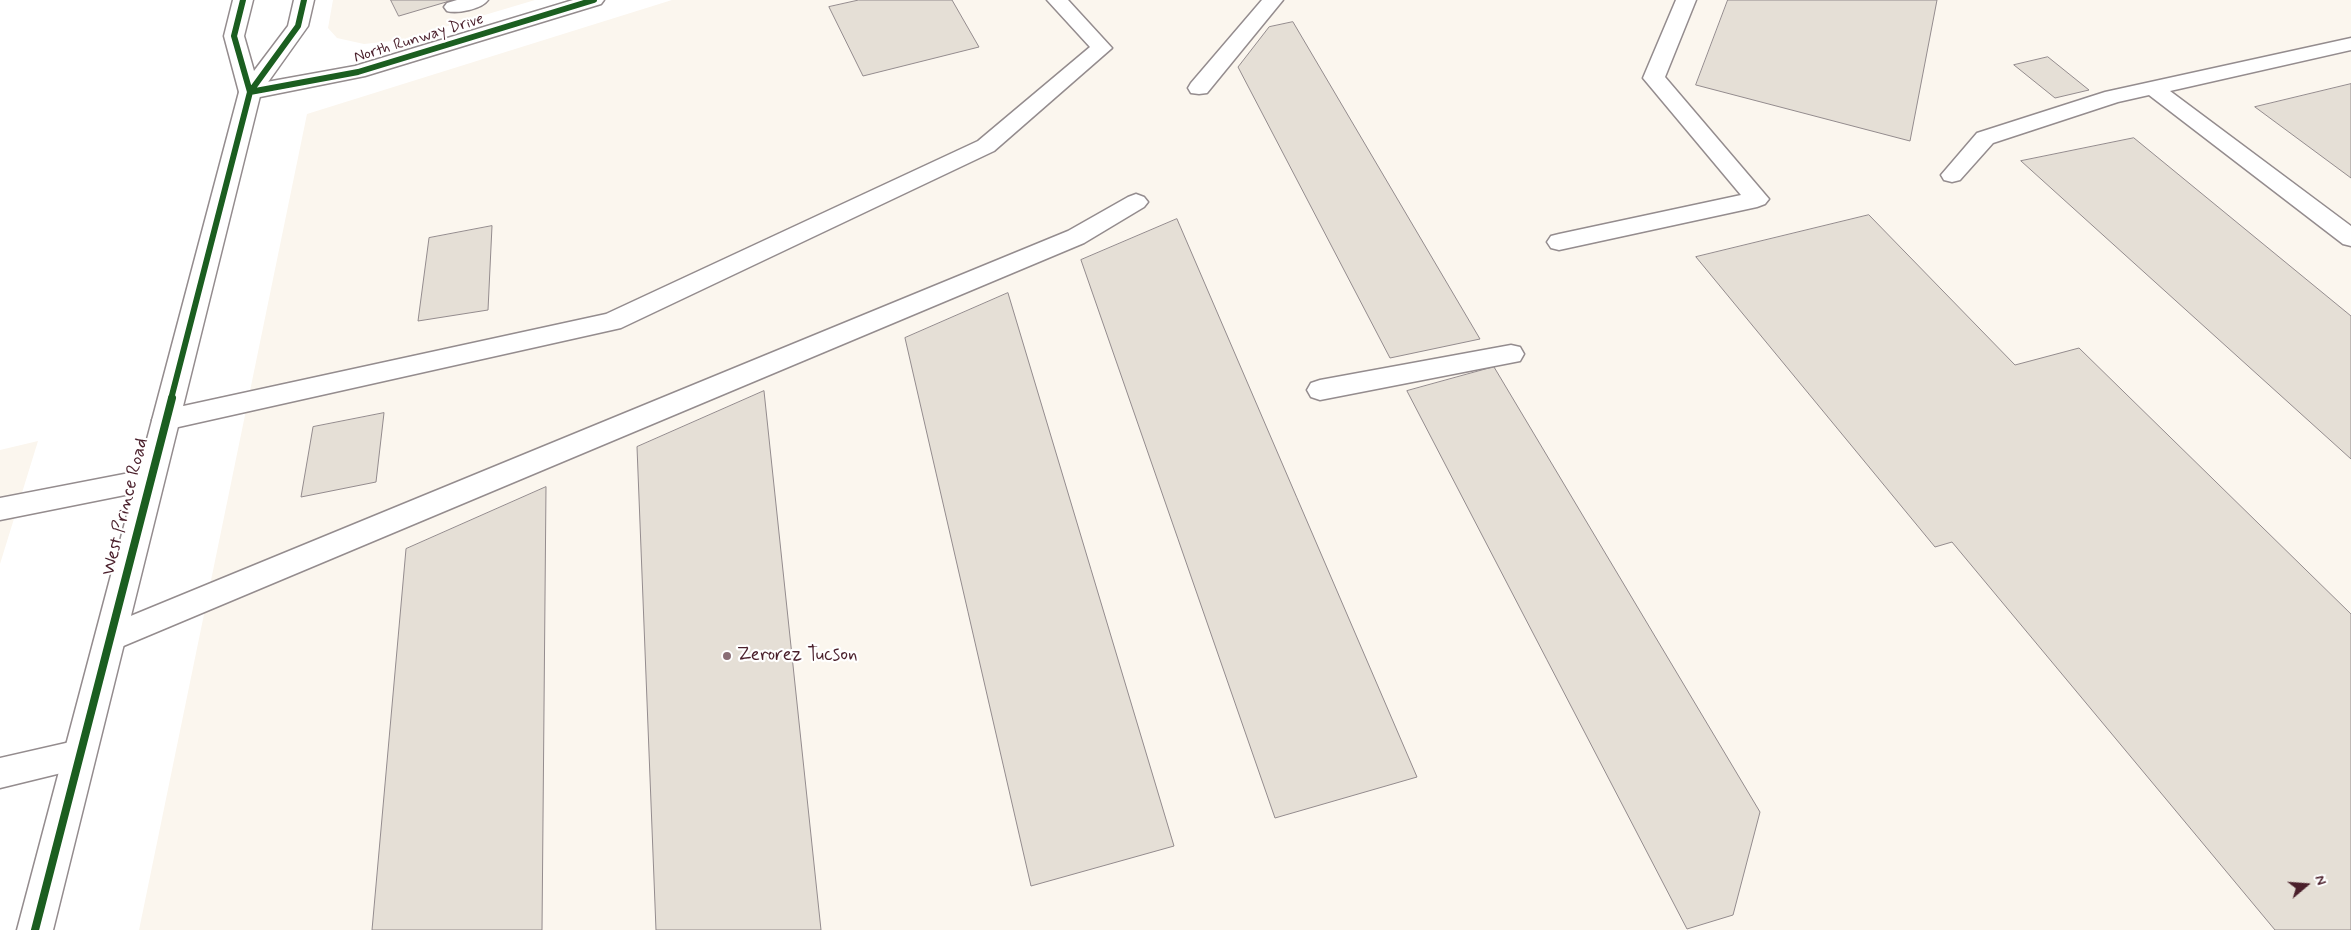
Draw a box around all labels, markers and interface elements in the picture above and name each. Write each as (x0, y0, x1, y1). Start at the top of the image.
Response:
street label: North Runway Drive (352, 10, 486, 68)
street label: West Prince Road (98, 436, 154, 578)
place label: Zerorez Tucson (737, 645, 858, 667)
marker: Zerorez Tucson (721, 650, 733, 662)
north arrow (2281, 860, 2331, 910)
text: N (2310, 873, 2330, 888)

